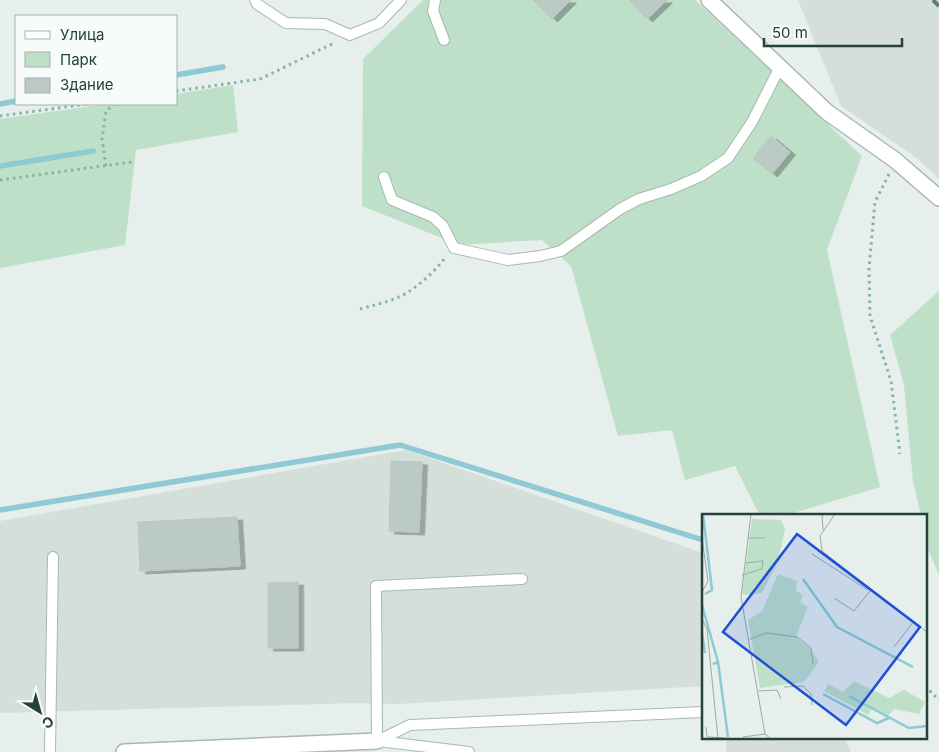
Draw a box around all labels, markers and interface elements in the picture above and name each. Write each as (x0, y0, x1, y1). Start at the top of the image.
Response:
legend (15, 15, 178, 105)
scale bar (764, 15, 902, 47)
text: 50 m (772, 23, 808, 42)
text: Улица (60, 25, 104, 44)
text: Парк (60, 50, 97, 69)
text: Здание (60, 75, 114, 94)
inset map (702, 514, 926, 740)
north arrow (15, 687, 65, 737)
text: С (39, 713, 57, 733)

